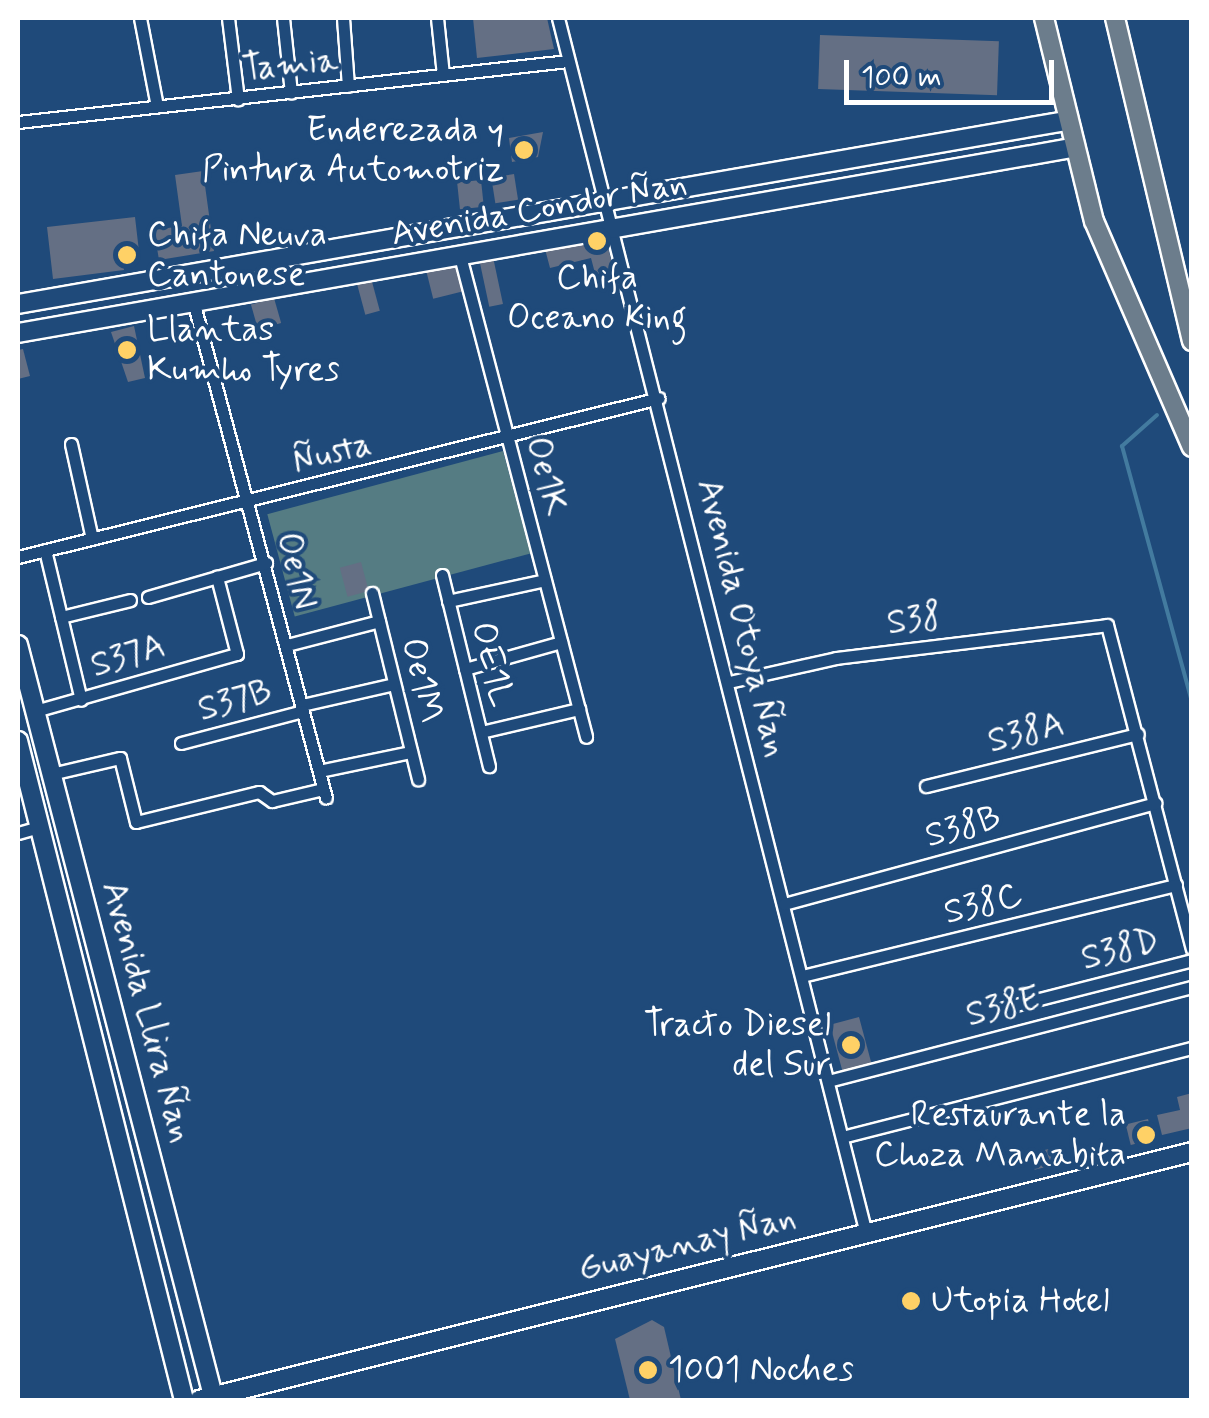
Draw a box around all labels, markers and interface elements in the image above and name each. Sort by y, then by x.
street label: Tamia [240,39,340,91]
scale bar [849,40,1059,102]
text: 100 m [861,58,942,97]
place label: Enderezada y Pintura Automotriz [210,109,504,191]
marker: Enderezada y Pintura Automotriz [513,139,535,161]
street label: Avenida Condor Ñan [387,162,691,256]
place label: Chifa Neuva Cantonese [147,214,328,296]
marker: Chifa Oceano King [586,230,608,252]
marker: Chifa Neuva Cantonese [116,244,138,266]
place label: Chifa Oceano King [504,257,690,339]
place label: Llantas Kumho Tyres [147,309,340,391]
marker: Llantas Kumho Tyres [116,339,138,361]
street label: Ñusta [288,423,376,483]
street label: Oe1K [515,432,577,520]
street label: Avenida Otoya Ñan [687,472,797,764]
street label: Oe1N [266,528,326,614]
street label: S38 [884,595,944,645]
street label: OE1L [461,617,523,711]
street label: S37A [86,625,170,687]
street label: Oe1M [391,633,453,727]
street label: S37B [193,671,277,731]
street label: S38A [983,703,1069,763]
street label: S38B [921,797,1005,857]
street label: S38C [939,874,1027,934]
street label: Avenida Llira Ñan [92,877,202,1147]
street label: S38D [1077,920,1163,980]
street label: S38E [962,978,1044,1036]
place label: Tracto Diesel del Sur [645,1004,831,1086]
marker: Tracto Diesel del Sur [840,1034,862,1056]
place label: Restaurante la Choza Manabita [876,1094,1126,1176]
marker: Restaurante la Choza Manabita [1135,1124,1157,1146]
street label: Guayanay Ñan [574,1197,800,1291]
place label: Utopia Hotel [931,1280,1110,1322]
marker: Utopia Hotel [900,1290,922,1312]
place label: 1001 Noches [668,1349,854,1391]
marker: 1001 Noches [637,1359,659,1381]

